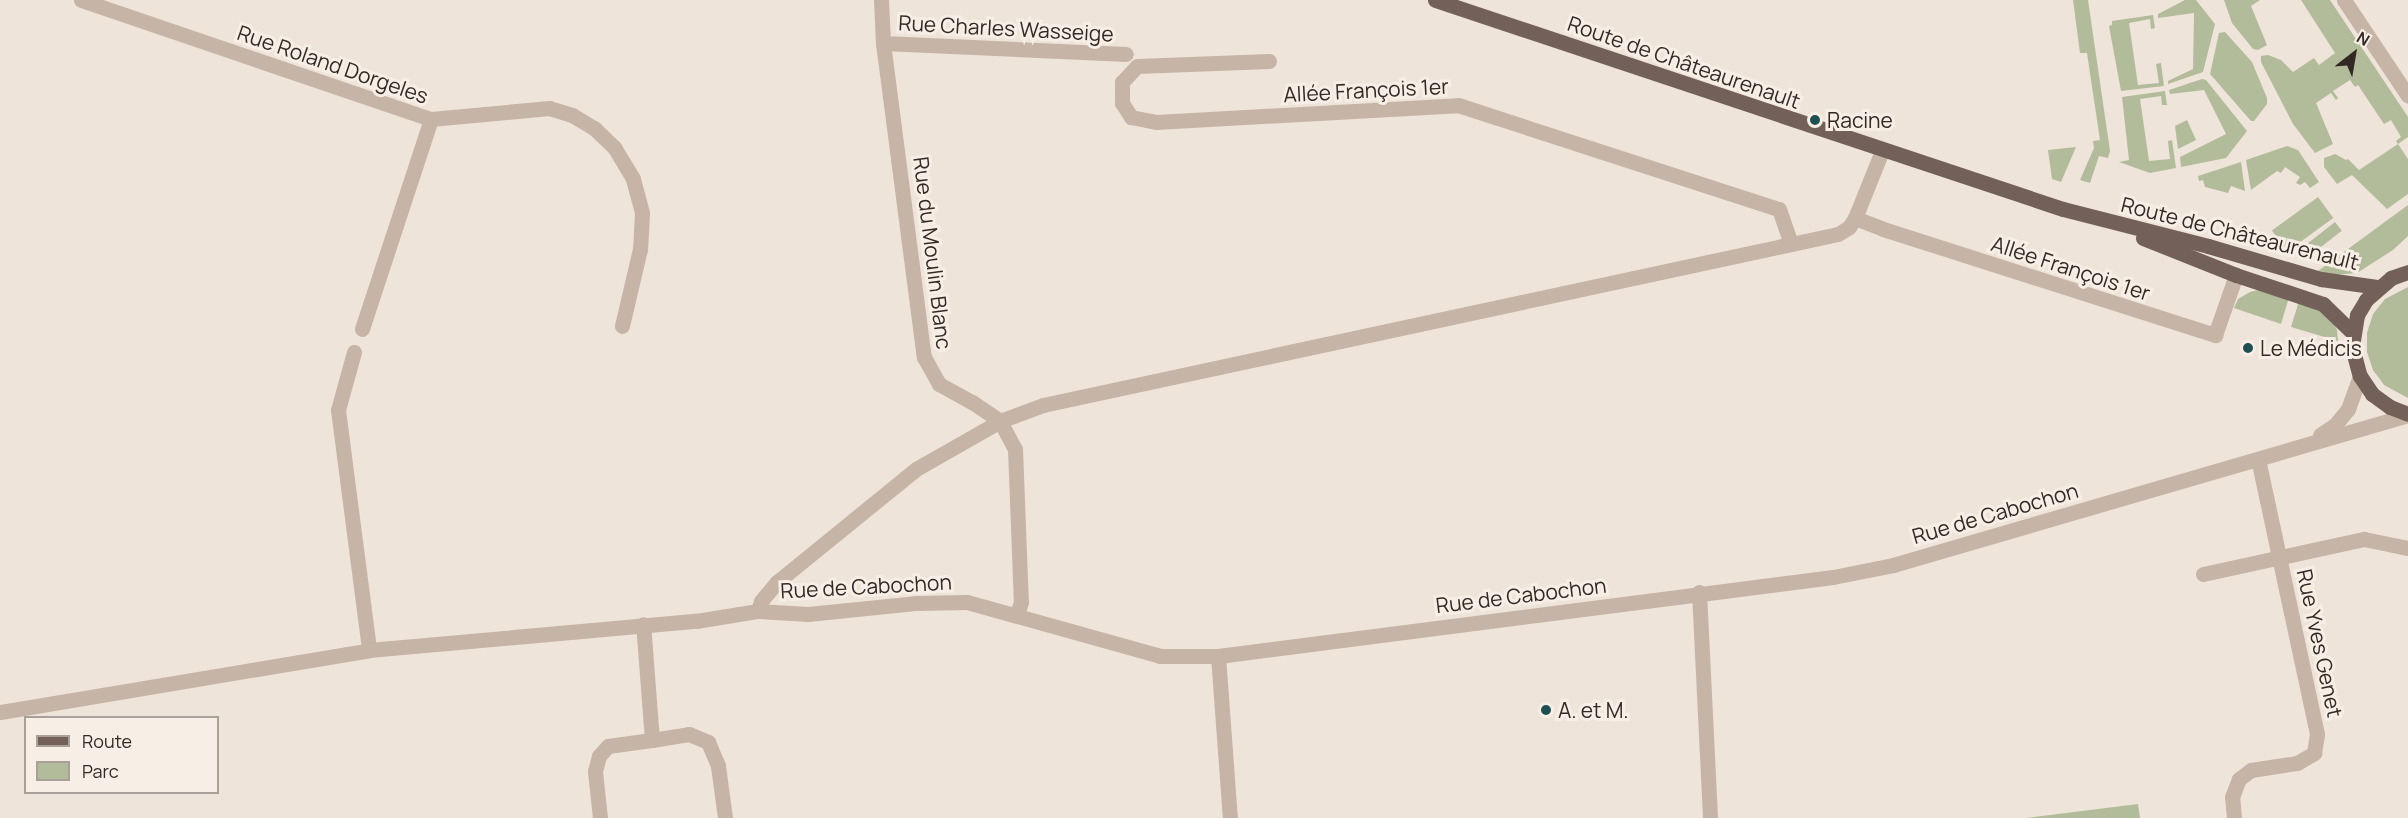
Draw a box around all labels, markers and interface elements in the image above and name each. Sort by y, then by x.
street label: Rue Charles Wasseige [898,10,1114,46]
street label: Route de Châteaurenault [1564,10,1804,114]
street label: Rue Roland Dorgeles [234,20,432,108]
north arrow [2324,24,2384,84]
text: N [2353,26,2374,51]
street label: Allée François 1er [1283,73,1449,107]
place label: Racine [1827,107,1893,133]
marker: Racine [1808,113,1822,127]
street label: Rue du Moulin Blanc [909,155,957,351]
street label: Route de Châteaurenault [2119,191,2361,275]
street label: Allée François 1er [1988,230,2154,306]
place label: Le Médicis [2260,335,2362,361]
marker: Le Médicis [2241,341,2255,355]
street label: Rue de Cabochon [1909,477,2081,549]
street label: Rue Yves Genet [2292,567,2348,719]
street label: Rue de Cabochon [780,569,952,603]
street label: Rue de Cabochon [1434,572,1608,618]
place label: A. et M. [1558,697,1629,723]
marker: A. et M. [1539,703,1553,717]
legend [24,716,219,794]
text: Route [82,729,132,753]
text: Parc [82,759,119,783]

